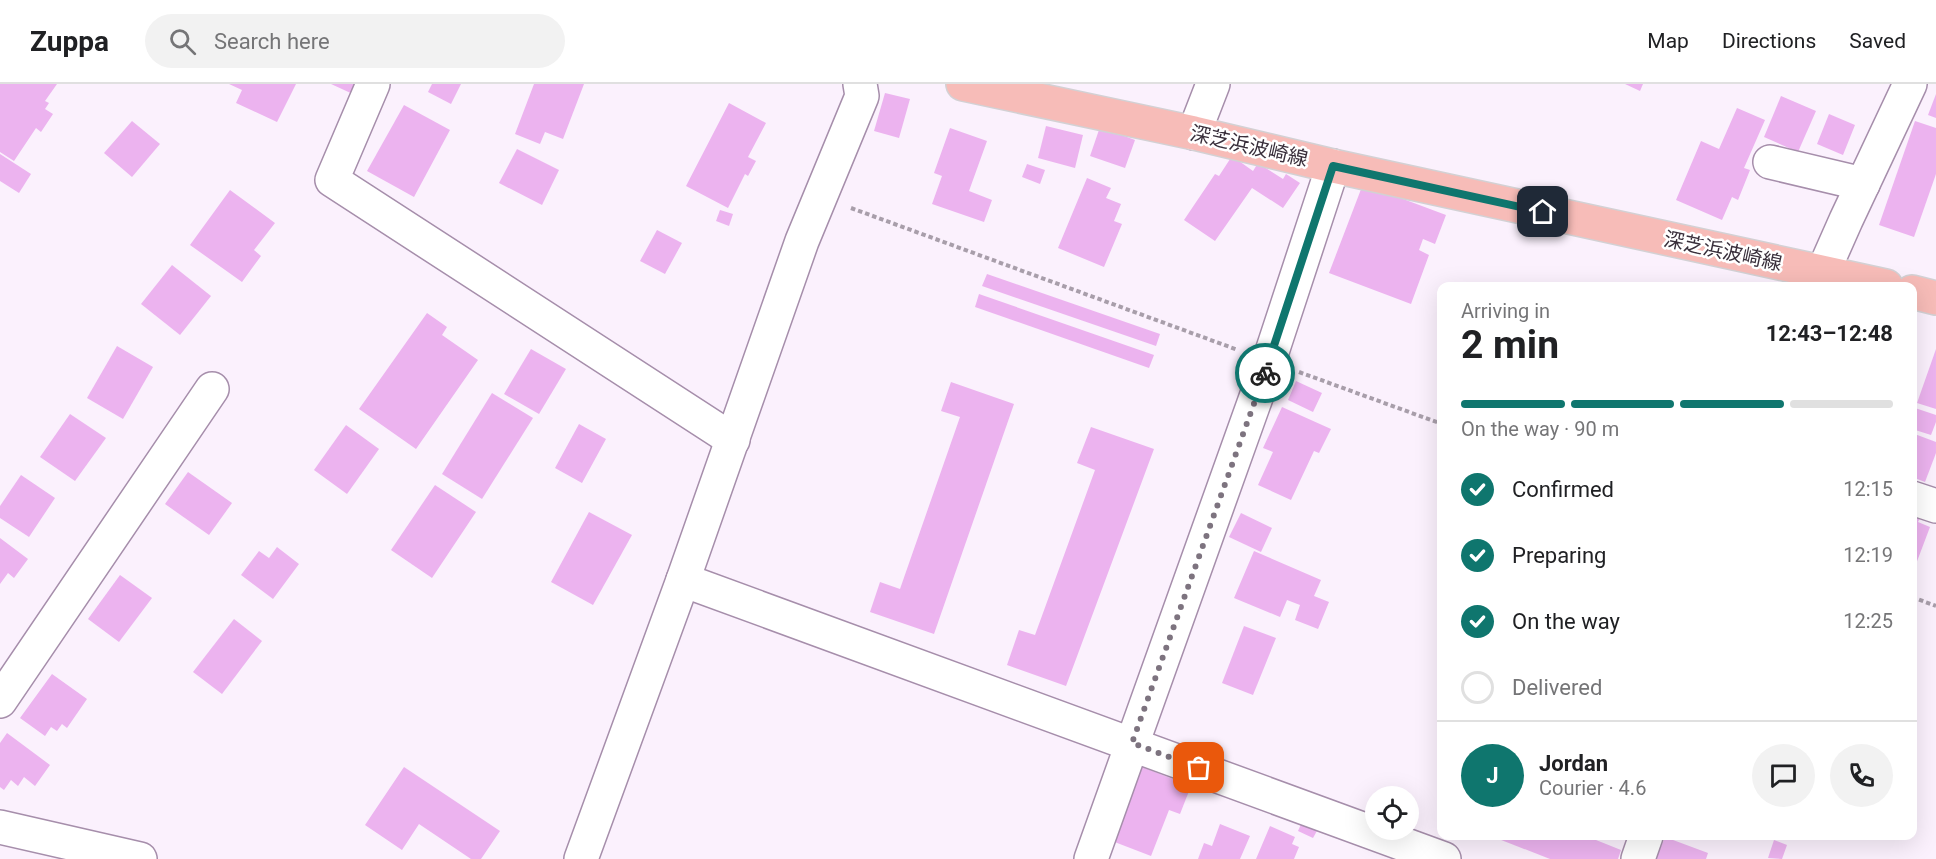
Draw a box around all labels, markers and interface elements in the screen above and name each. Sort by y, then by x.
search box [145,14,565,68]
text: Zuppa [30,25,109,58]
icon: search [166,25,199,58]
text: Search here [214,29,330,54]
text: Map [1647,29,1689,53]
text: Directions [1722,29,1816,53]
text: Saved [1849,29,1906,53]
street label: 深芝浜波崎線 [1188,121,1310,171]
pin [1517,186,1568,237]
icon: home [1526,195,1559,228]
street label: 深芝浜波崎線 [1662,227,1784,275]
text: Arriving in [1461,299,1550,323]
text: 12:43–12:48 [1766,321,1893,346]
text: 2 min [1461,322,1559,368]
courier [1235,343,1295,403]
icon: bike [1249,357,1282,390]
text: On the way · 90 m [1461,417,1619,441]
icon: check [1461,473,1494,506]
text: Confirmed [1512,477,1614,502]
text: 12:15 [1843,477,1893,501]
icon: check [1461,539,1494,572]
text: Preparing [1512,543,1606,568]
text: 12:19 [1843,543,1893,567]
icon: check [1461,605,1494,638]
text: On the way [1512,609,1620,634]
text: 12:25 [1843,609,1893,633]
text: Delivered [1512,675,1602,700]
pin [1173,742,1224,793]
button: chat [1752,744,1815,807]
button: phone [1830,744,1893,807]
icon: bag [1182,751,1215,784]
text: Jordan [1539,751,1608,776]
text: J [1486,763,1499,788]
text: Courier · 4.6 [1539,776,1646,800]
map controls [1365,786,1419,840]
button: locate [1365,786,1419,840]

